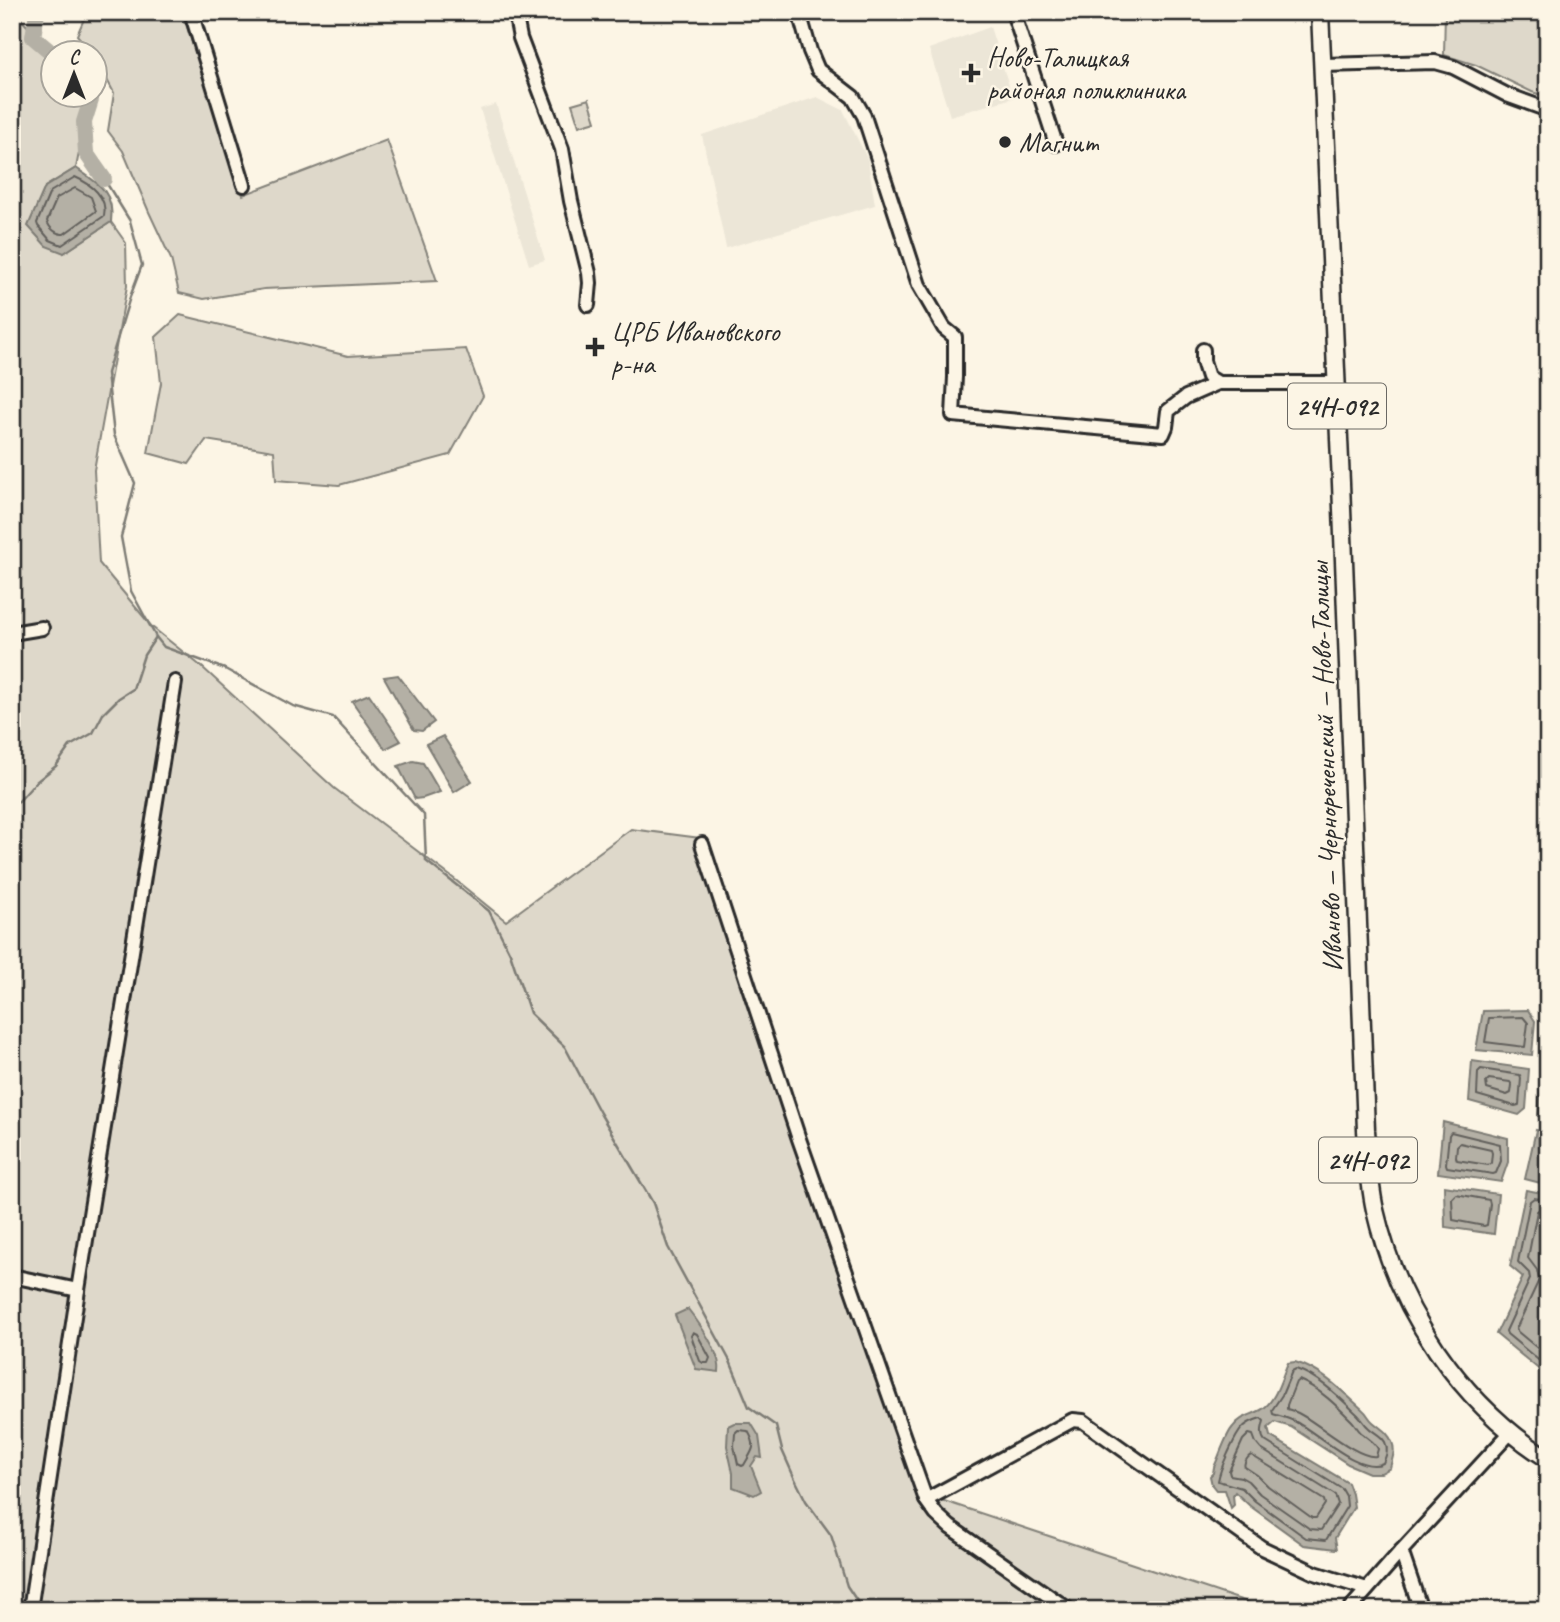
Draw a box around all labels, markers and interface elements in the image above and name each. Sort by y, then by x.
north arrow [38,38,108,108]
place label: Ново-Талицкая районая поликлиника [987,40,1187,107]
text: С [69,46,81,70]
marker: Ново-Талицкая районая поликлиника [961,63,981,83]
place label: Магнит [1019,125,1100,160]
marker: Магнит [997,134,1013,150]
place label: ЦРБ Ивановского р-на [611,314,781,381]
marker: ЦРБ Ивановского р-на [585,337,605,357]
road number: 24Н-092 [1288,384,1386,428]
street label: Иваново — Чернореченский — Ново-Талицы [1301,559,1350,973]
road number: 24Н-092 [1319,1138,1417,1182]

